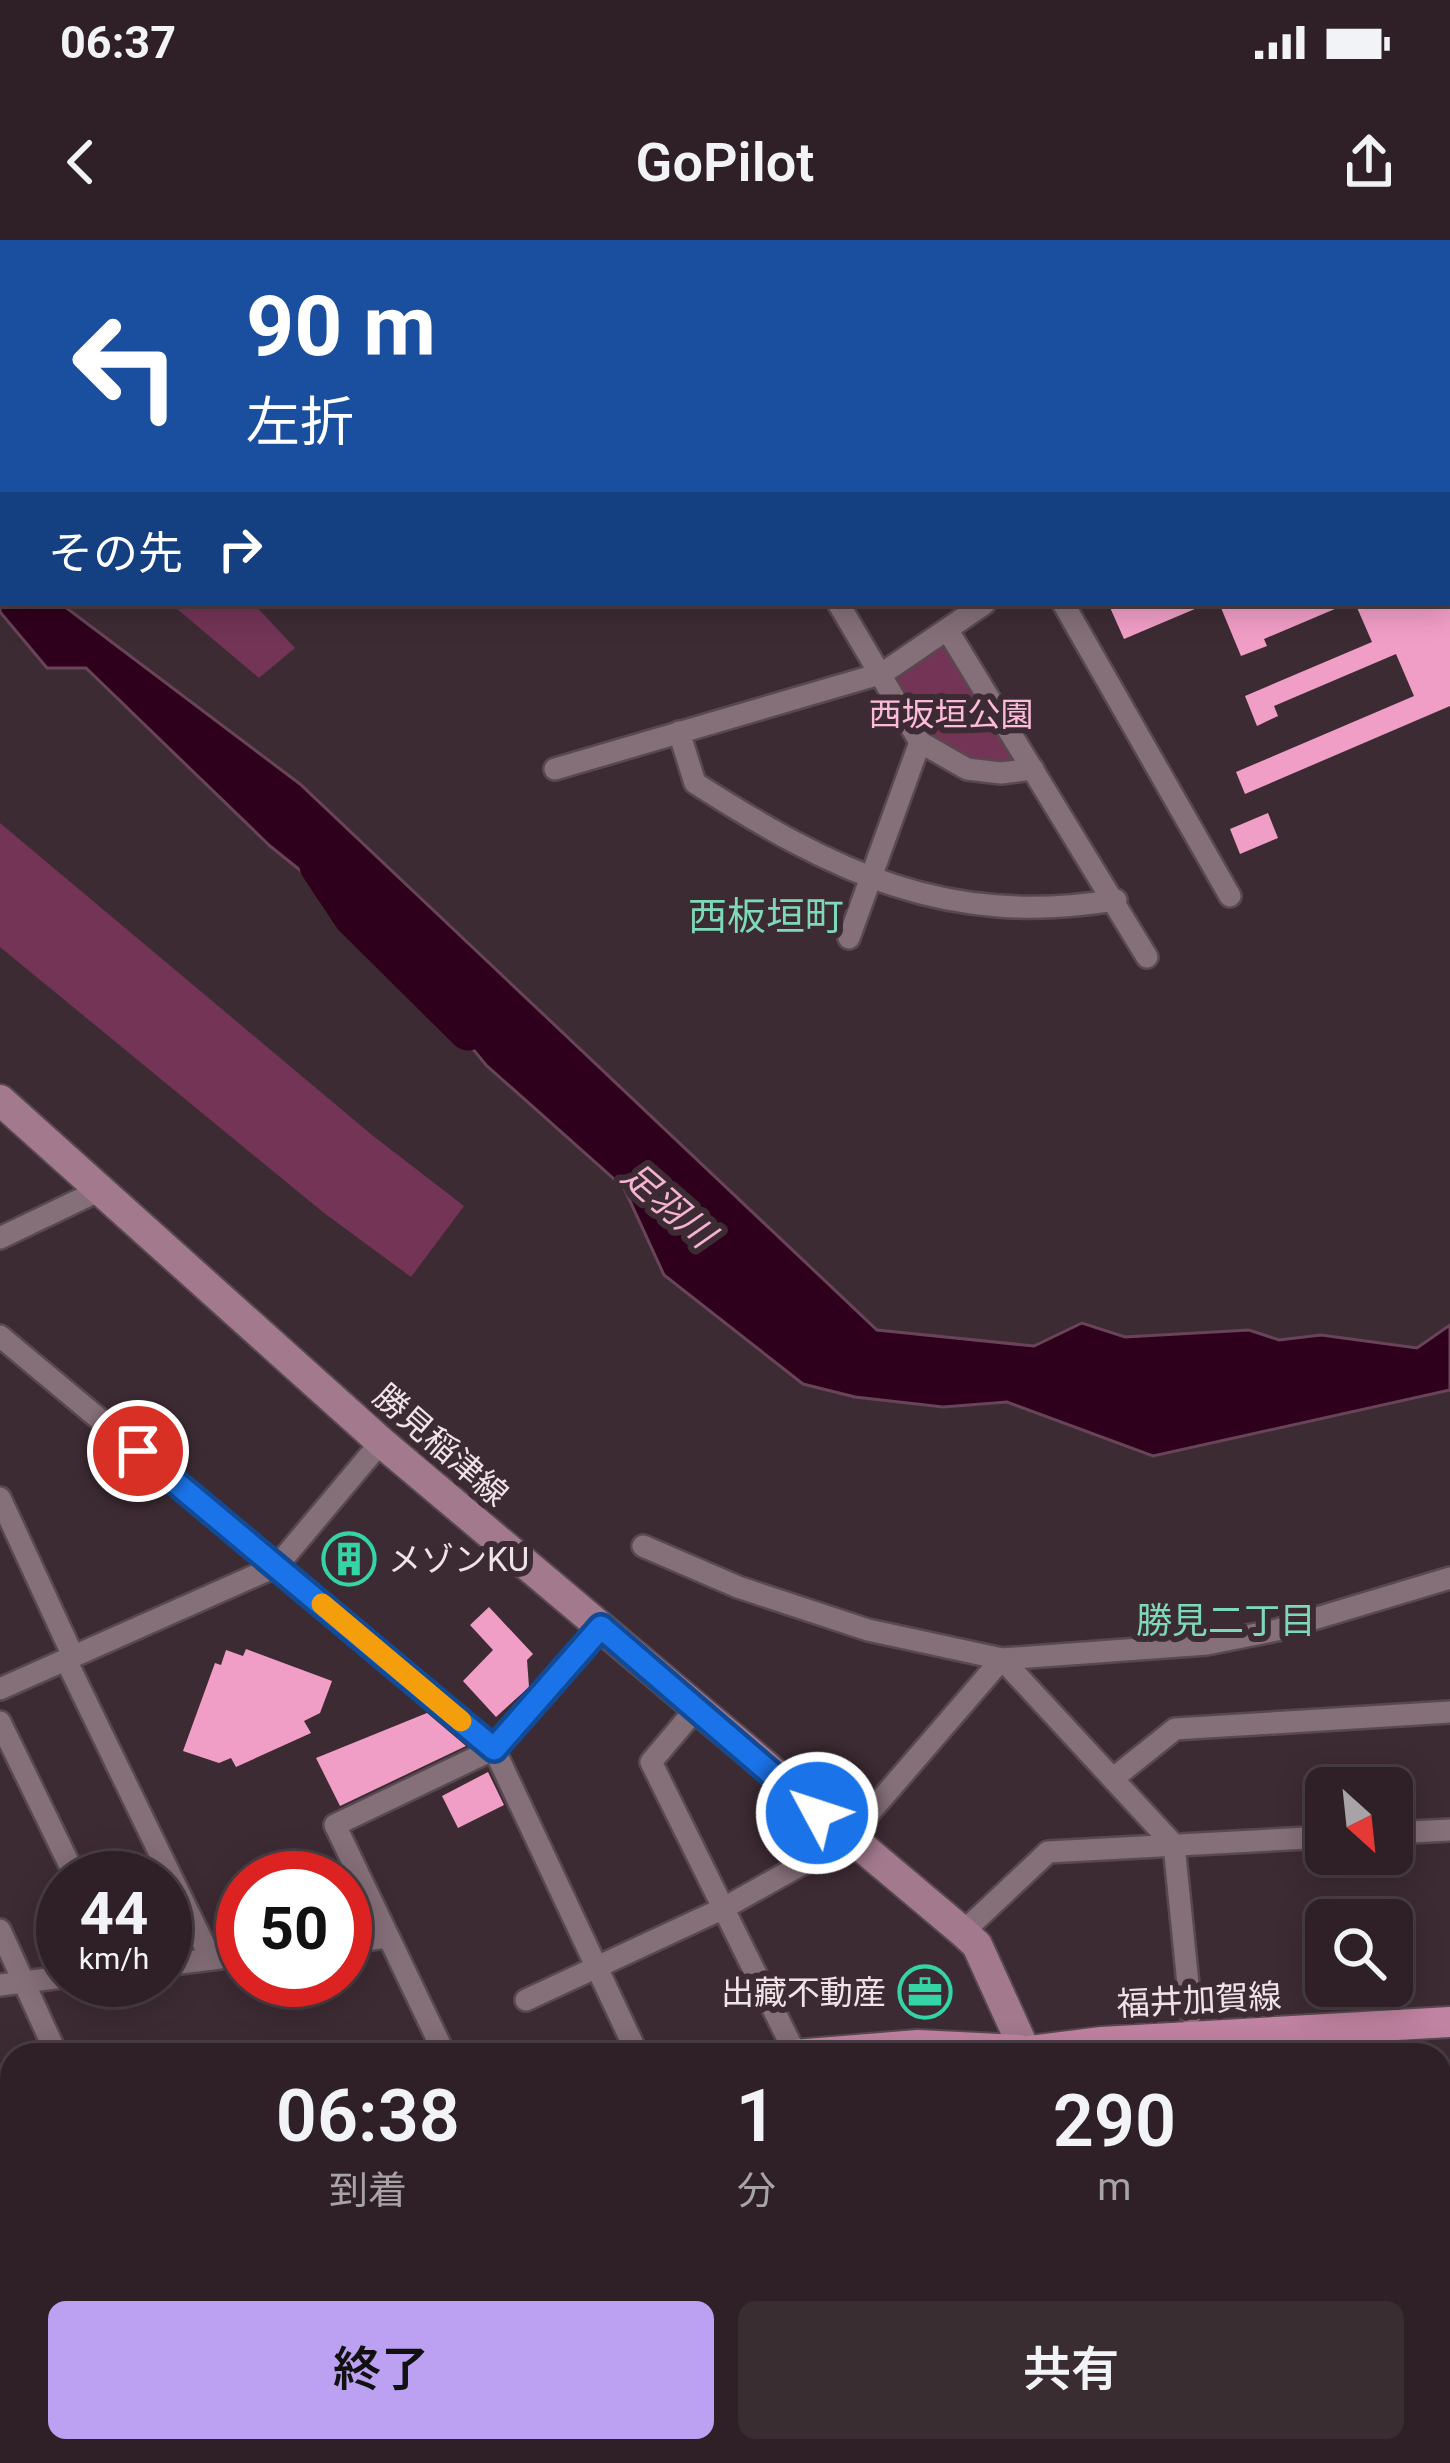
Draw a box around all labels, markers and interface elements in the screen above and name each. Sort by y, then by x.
text: 06:37 [60,16,176,69]
icon: back [48,129,114,195]
icon: share [1336,129,1402,195]
text: GoPilot [636,131,814,194]
text: 90 m [246,277,436,376]
icon: left [48,288,204,444]
text: 左折 [246,391,354,454]
icon: right [207,516,273,582]
text: その先 [48,527,183,580]
park label: 西坂垣公園 [869,695,1034,734]
district label: 西板垣町 [688,894,844,940]
water label: 足羽川 [613,1154,726,1259]
street label: 勝見稲津線 [366,1376,516,1514]
pin [87,1400,189,1502]
icon: arrive [105,1418,171,1484]
building icon: メゾンKU [321,1531,377,1587]
place label: メゾンKU [388,1540,529,1579]
district label: 勝見二丁目 [1136,1600,1316,1642]
position arrow [754,1750,880,1876]
north arrow [1305,1767,1413,1875]
map controls [1305,1767,1413,2007]
speed limit sign: 50 [216,1851,372,2007]
text: 44 [80,1878,148,1949]
button: search [1305,1899,1413,2007]
text: km/h [79,1941,149,1976]
office icon: 出藏不動産 [897,1964,953,2020]
place label: 出藏不動産 [721,1973,886,2012]
street label: 福井加賀線 [1116,1976,1282,2024]
text: 06:38 [276,2074,460,2159]
text: 1 [736,2074,777,2159]
text: 290 [1053,2079,1176,2164]
text: m [1097,2164,1132,2210]
text: 到着 [329,2168,407,2214]
text: 分 [737,2168,776,2214]
button: 終了 [48,2301,714,2439]
button: 共有 [738,2301,1404,2439]

